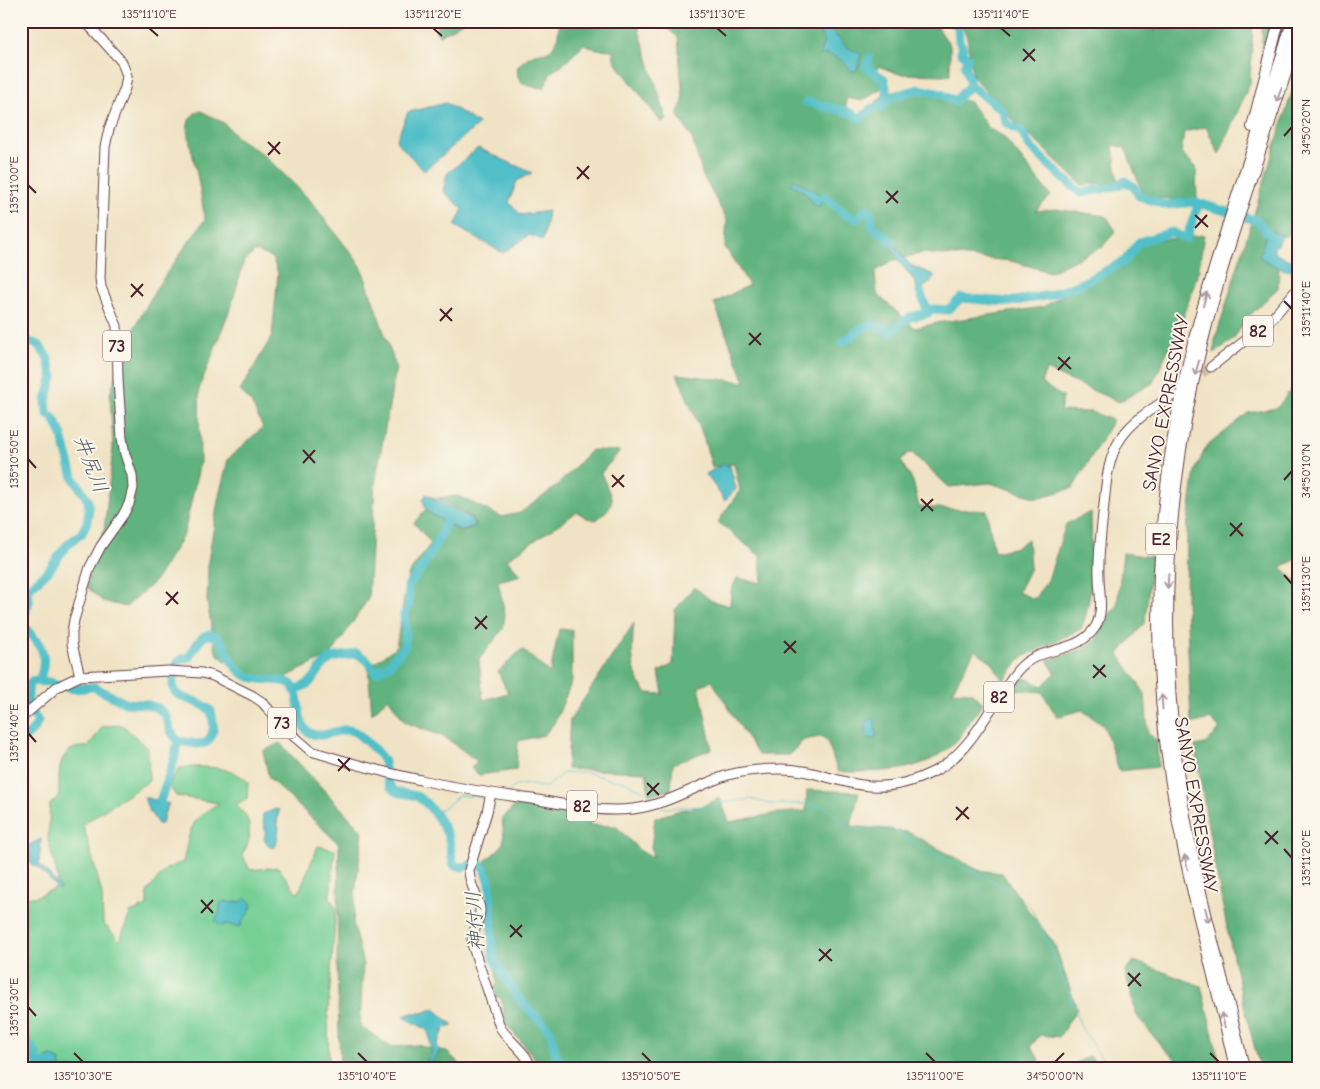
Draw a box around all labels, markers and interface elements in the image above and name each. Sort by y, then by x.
text: 135°11'10"E [122,7,176,21]
text: 135°11'20"E [405,7,461,21]
text: 135°11'30"E [689,7,745,21]
text: 135°11'40"E [973,7,1029,21]
one-way arrow [1274,87,1283,103]
text: 34°50'20"N [1299,99,1313,155]
text: 135°11'00"E [7,156,21,214]
text: 135°11'40"E [1299,281,1313,337]
one-way arrow [1201,291,1210,307]
street label: SANYO EXPRESSWAY [1138,313,1194,493]
road number: 82 [1243,316,1273,346]
road number: 73 [103,331,131,362]
one-way arrow [1191,360,1201,376]
text: 135°10'50"E [7,429,21,489]
water label: 井尻川 [70,432,112,496]
text: 34°50'10"N [1299,444,1313,498]
road number: E2 [1146,524,1176,554]
text: 135°11'30"E [1299,556,1313,612]
one-way arrow [1164,573,1173,589]
road number: 82 [984,682,1014,712]
one-way arrow [1157,694,1166,710]
text: 135°10'40"E [7,704,21,762]
road number: 73 [268,708,296,738]
street label: SANYO EXPRESSWAY [1170,715,1222,896]
road number: 82 [567,790,597,821]
text: 135°11'20"E [1299,830,1313,886]
one-way arrow [1180,855,1190,871]
water label: 神付川 [461,890,489,952]
one-way arrow [1203,906,1212,922]
text: 135°10'30"E [7,978,21,1036]
one-way arrow [1218,1013,1227,1029]
text: 135°10'30"E [54,1069,112,1083]
text: 135°10'40"E [338,1069,396,1083]
text: 135°10'50"E [621,1069,681,1083]
text: 135°11'00"E [906,1069,964,1083]
text: 34°50'00"N [1027,1069,1083,1083]
text: 135°11'10"E [1192,1069,1246,1083]

